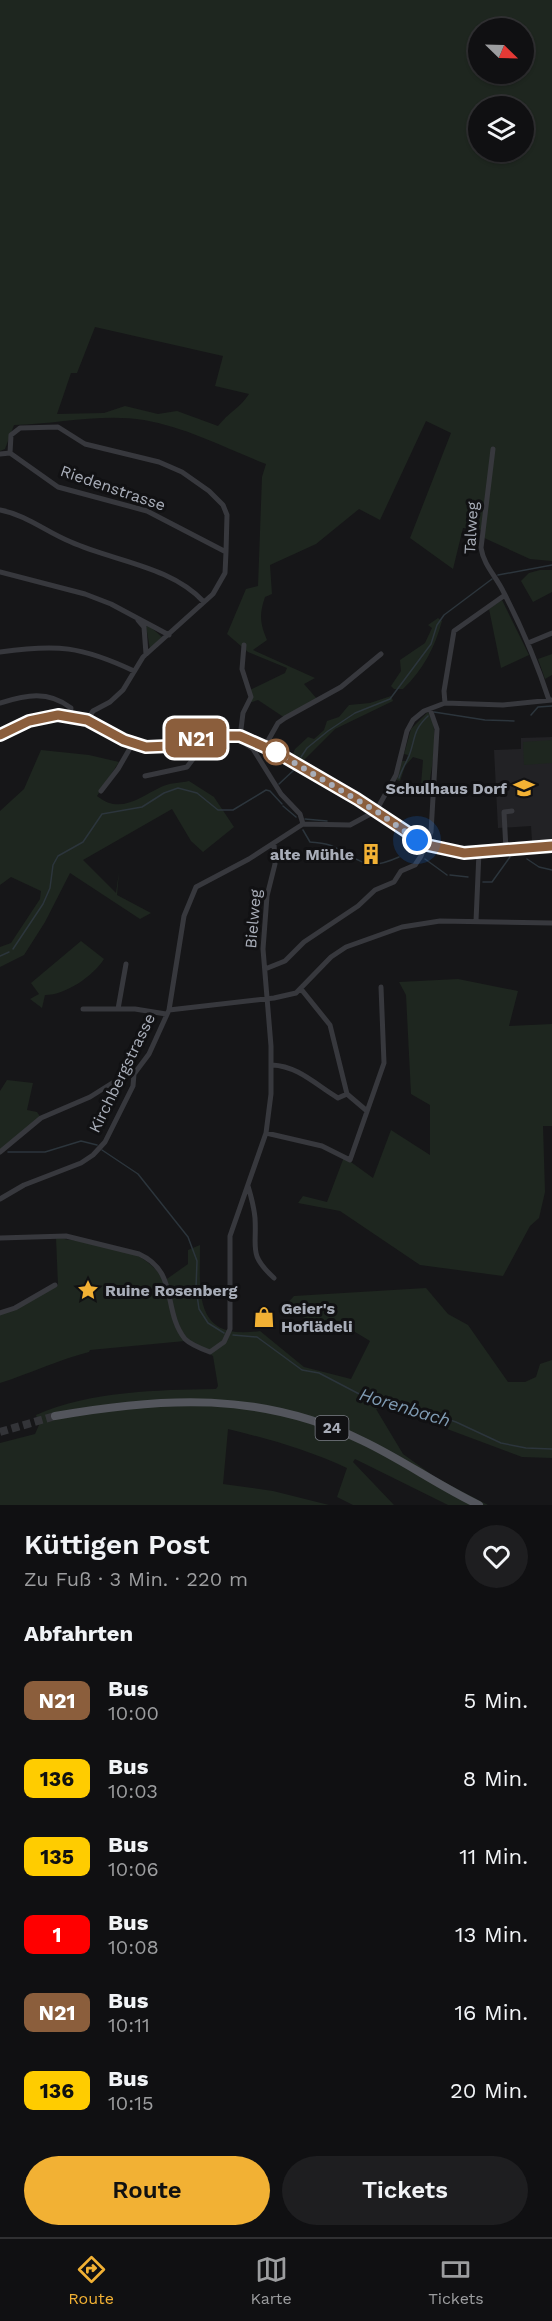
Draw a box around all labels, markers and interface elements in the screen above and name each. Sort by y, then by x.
north arrow [468,18,534,84]
map controls [468,18,534,162]
button: layers [468,96,534,162]
street label: Riedenstrasse [58,461,168,515]
street label: Talweg [460,501,482,555]
line badge: N21 [162,718,230,758]
text: N21 [177,726,215,751]
unlabelled marker [263,739,289,765]
school or university icon: Schulhaus Dorf [512,776,536,800]
place label: Schulhaus Dorf [386,779,507,798]
your location [402,825,432,855]
building icon: alte Mühle [359,842,383,866]
place label: alte Mühle [270,845,354,864]
street label: Bielweg [241,888,265,949]
street label: Kirchbergstrasse [85,1010,159,1136]
place icon: Ruine Rosenberg [76,1278,100,1302]
place label: Ruine Rosenberg [105,1281,237,1300]
place label: Geier's Hoflädeli [281,1299,353,1336]
shop icon: Geier's Hoflädeli [252,1305,276,1329]
water label: Horenbach [357,1383,453,1431]
road number: 24 [316,1416,348,1440]
button: heart [465,1525,528,1588]
text: Küttigen Post [24,1528,209,1561]
text: Zu Fuß · 3 Min. · 220 m [24,1567,248,1591]
text: Abfahrten [24,1621,133,1646]
text: Bus [108,1676,148,1701]
text: N21 [38,1688,76,1713]
text: 5 Min. [464,1688,528,1713]
text: 10:00 [108,1701,159,1725]
text: Bus [108,1754,148,1779]
text: 136 [40,1766,74,1791]
text: 8 Min. [463,1766,528,1791]
text: 10:03 [108,1779,158,1803]
text: Bus [108,1832,148,1857]
text: 135 [40,1844,74,1869]
text: 11 Min. [459,1844,528,1869]
text: 10:06 [108,1857,159,1881]
text: Bus [108,1910,148,1935]
text: 1 [52,1922,62,1947]
text: 13 Min. [455,1922,528,1947]
text: 10:08 [108,1935,159,1959]
text: Bus [108,1988,148,2013]
text: N21 [38,2000,76,2025]
text: 16 Min. [454,2000,528,2025]
text: 10:11 [108,2013,150,2037]
text: Bus [108,2066,148,2091]
text: 136 [40,2078,74,2103]
text: 20 Min. [450,2078,528,2103]
text: 10:15 [108,2091,154,2115]
button: Route [24,2156,270,2225]
button: Tickets [282,2156,528,2225]
tab: Route [68,2253,114,2308]
tab: Karte [250,2253,292,2308]
tab: Tickets [428,2253,484,2308]

